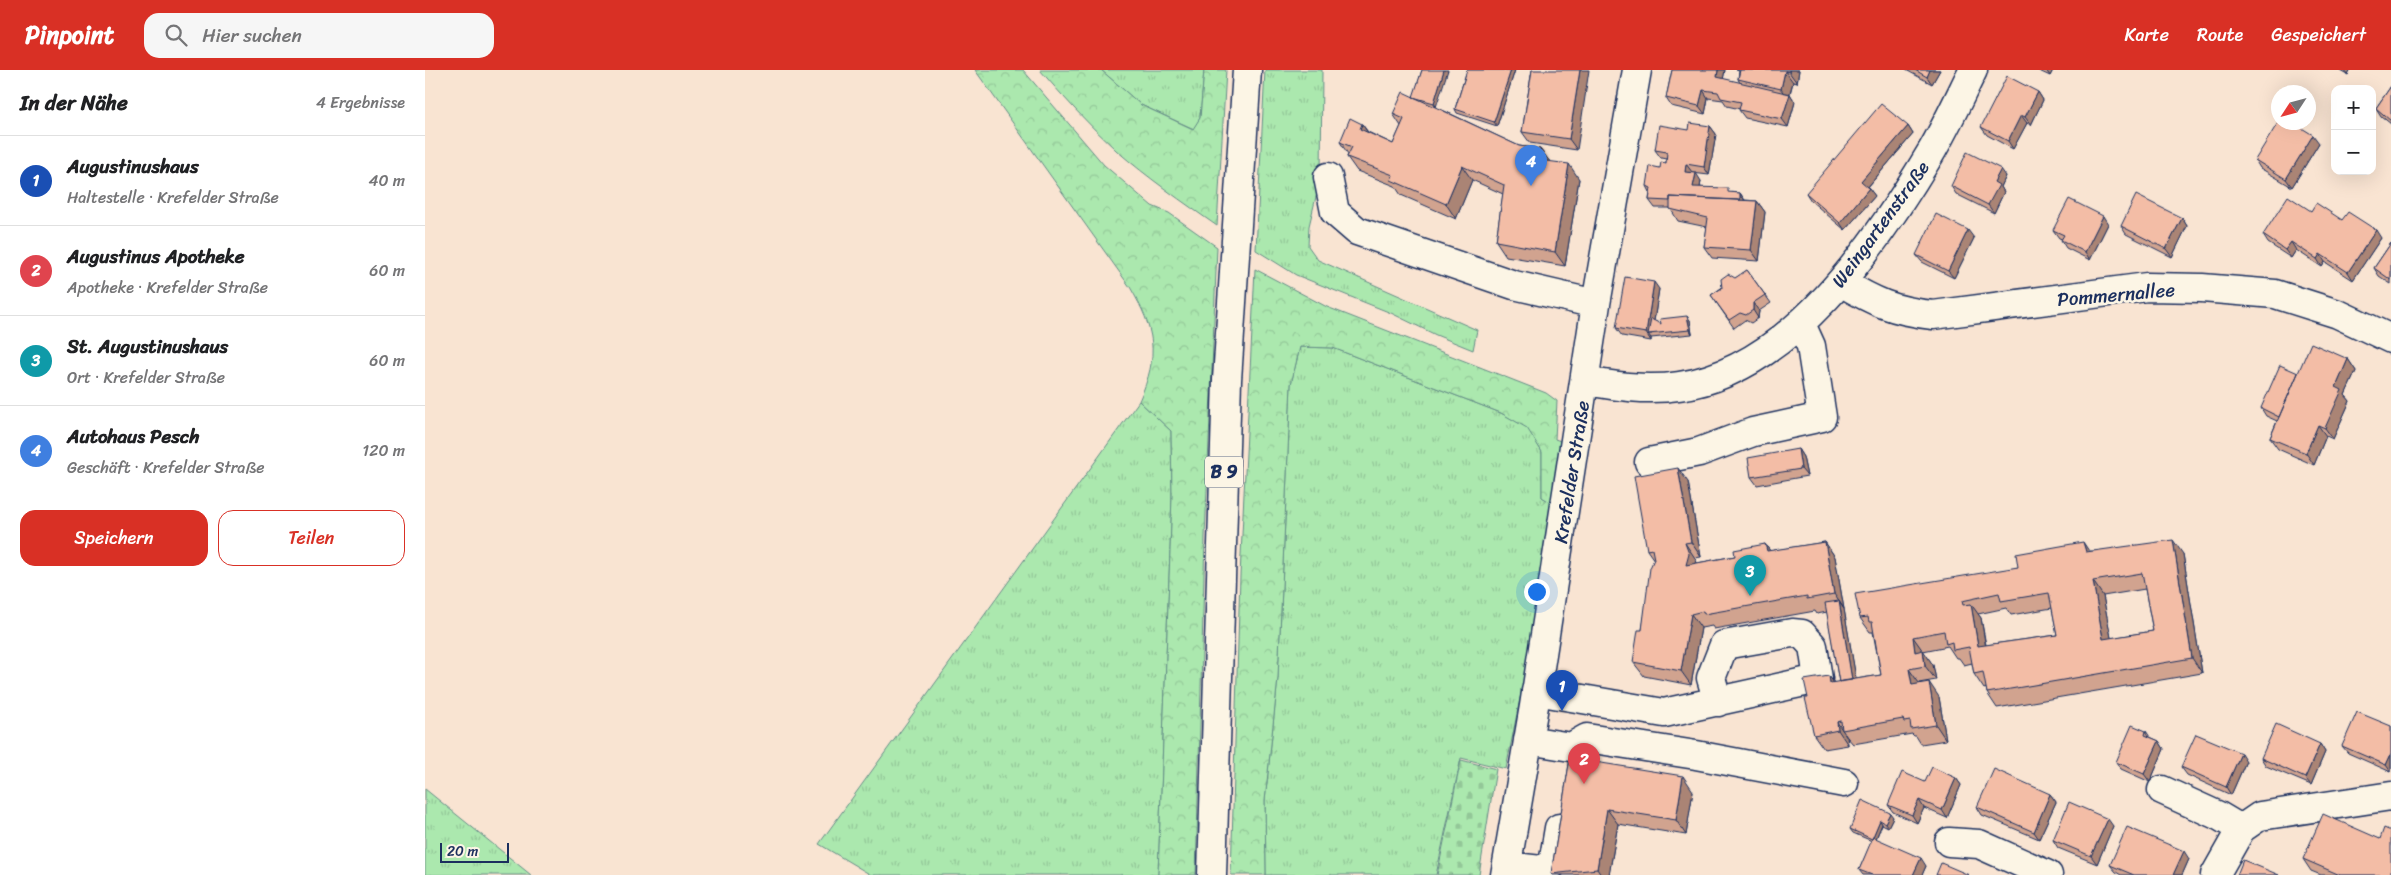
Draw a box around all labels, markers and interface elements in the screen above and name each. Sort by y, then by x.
search box [144,13,494,58]
text: Pinpoint [25,14,114,56]
text: Hier suchen [202,19,302,52]
text: Karte [2124,19,2169,51]
text: Route [2197,19,2243,51]
text: Gespeichert [2271,19,2366,51]
icon: search [162,21,190,49]
text: In der Nähe [20,84,128,122]
north arrow [2271,85,2316,130]
map controls [2331,85,2376,175]
button: + [2331,85,2376,130]
text: 4 Ergebnisse [316,88,405,117]
button: − [2331,130,2376,175]
pin: 4 [1515,145,1547,186]
text: Augustinushaus [67,150,199,183]
street label: Weingartenstraße [1823,154,1938,295]
text: 1 [33,166,39,195]
text: 40 m [368,166,405,195]
text: Haltestelle · Krefelder Straße [67,183,279,212]
text: Augustinus Apotheke [67,240,245,273]
text: 2 [31,256,41,285]
text: 60 m [369,256,405,285]
text: Apotheke · Krefelder Straße [67,273,268,302]
street label: Pommernallee [2056,273,2177,316]
text: St. Augustinushaus [67,330,228,363]
text: 3 [32,346,40,375]
text: 60 m [369,346,405,375]
text: Ort · Krefelder Straße [67,363,225,392]
street label: Krefelder Straße [1544,398,1599,546]
text: Autohaus Pesch [67,420,200,453]
text: 4 [31,436,41,465]
text: 120 m [362,436,405,465]
text: Geschäft · Krefelder Straße [67,453,265,482]
road number: B 9 [1205,457,1243,488]
button: Speichern [20,510,208,566]
button: Teilen [218,510,405,566]
pin: 3 [1734,555,1766,596]
your location [1524,579,1550,605]
pin: 1 [1546,670,1578,711]
pin: 2 [1568,743,1600,784]
text: 20 m [447,839,478,864]
scale bar [440,840,509,863]

